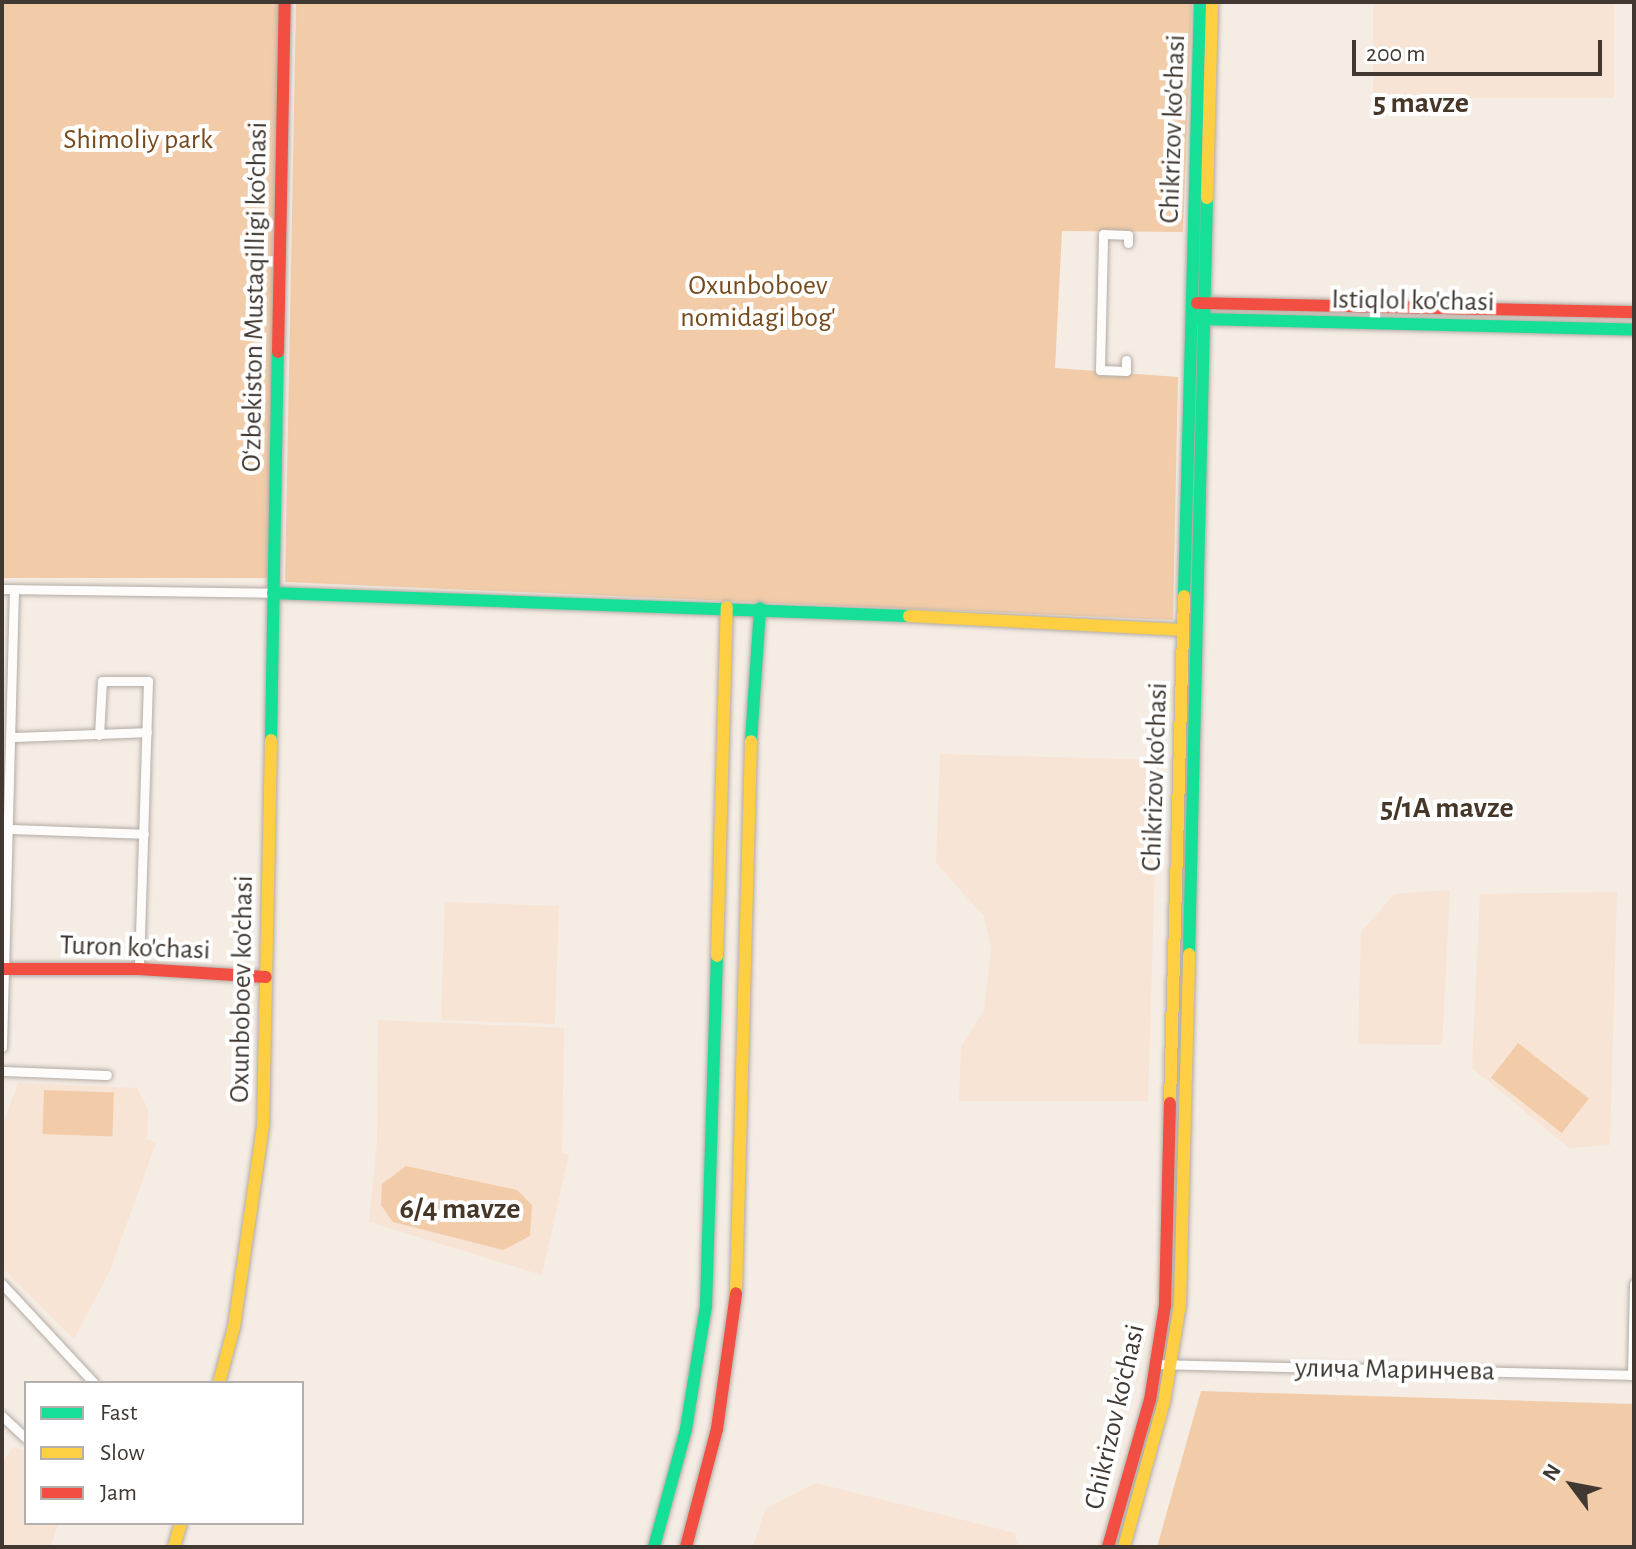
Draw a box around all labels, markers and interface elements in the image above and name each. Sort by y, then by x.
scale bar [1356,24,1606,74]
street label: Chikrizov ko'chasi [1153,34,1193,224]
text: 200 m [1366,42,1425,66]
district label: 5 mavze [1373,85,1469,121]
street label: O‘zbekiston Mustaqilligi ko‘chasi [235,122,275,472]
park label: Shimoliy park [63,123,213,157]
park label: Oxunboboev nomidagi bog' [680,269,836,335]
street label: Istiqlol ko'chasi [1331,283,1495,319]
street label: Chikrizov ko'chasi [1135,682,1175,872]
district label: 5/1A mavze [1380,790,1514,826]
street label: Oxunboboev ko'chasi [223,875,261,1103]
street label: Turon ko'chasi [59,929,211,967]
district label: 6/4 mavze [399,1191,521,1227]
street label: Chikrizov ko'chasi [1077,1321,1153,1513]
street label: улича Маринчева [1295,1351,1495,1389]
legend [24,1381,304,1525]
text: Fast [100,1401,137,1425]
text: Slow [100,1441,145,1465]
north arrow [1532,1445,1612,1525]
text: N [1538,1460,1565,1485]
text: Jam [100,1481,137,1505]

